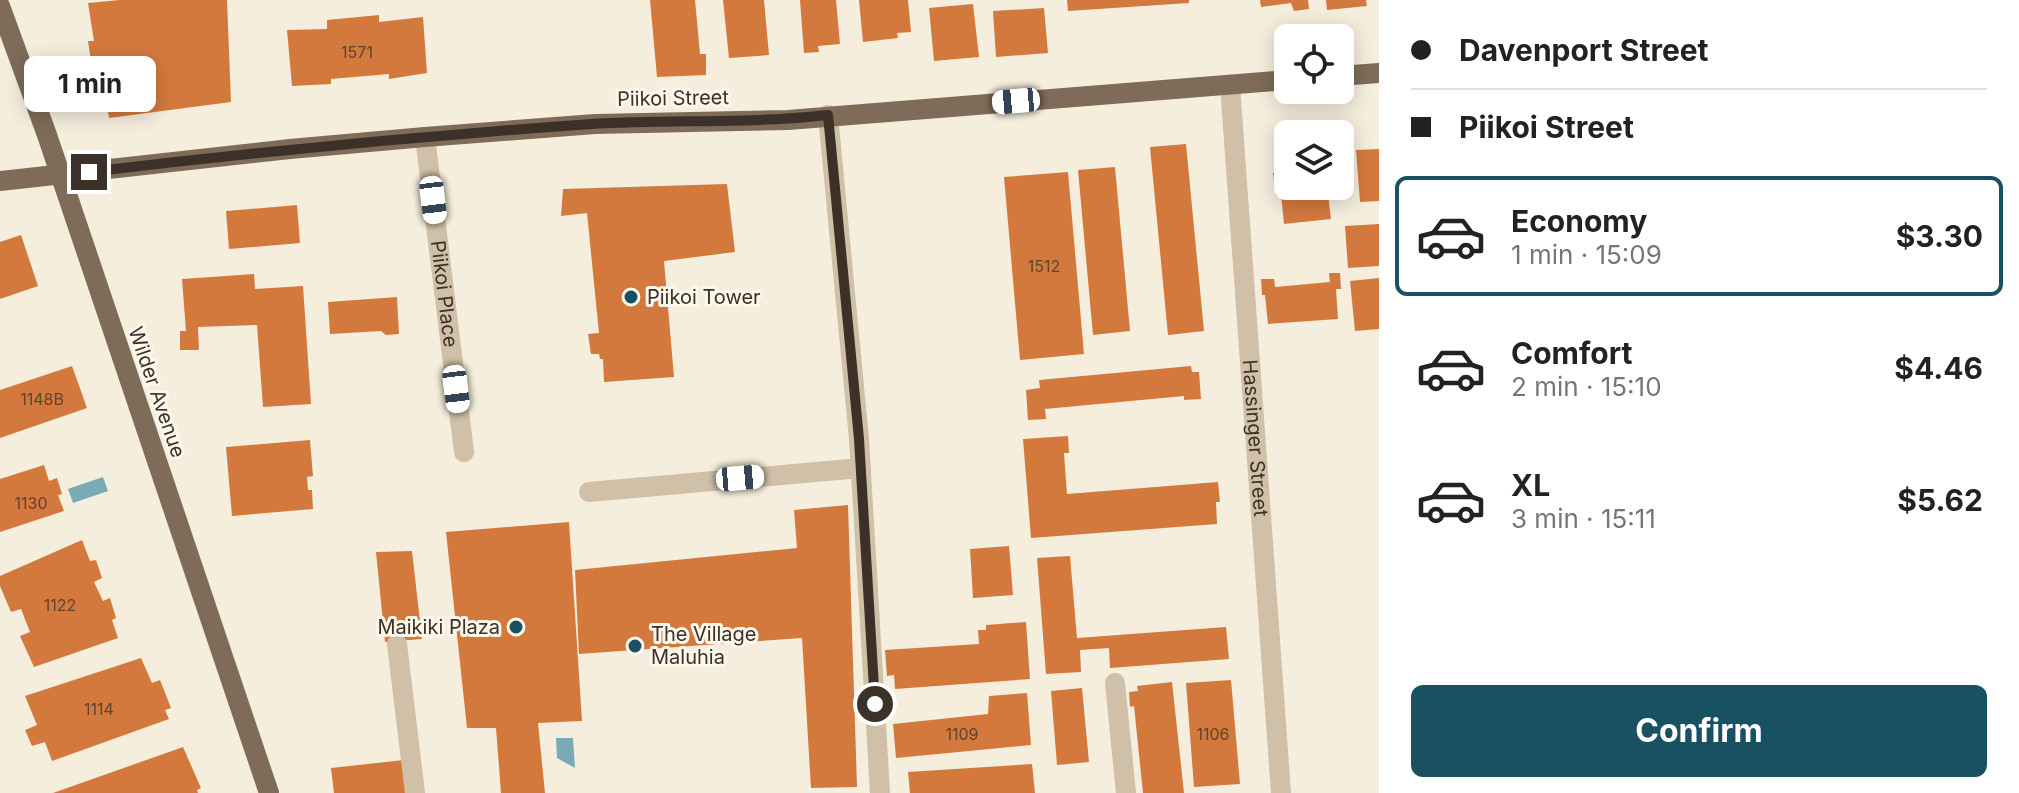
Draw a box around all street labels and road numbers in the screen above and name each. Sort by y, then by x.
street label: Piikoi Street [617,85,730,111]
street label: Piikoi Place [426,239,463,349]
street label: Wilder Avenue [123,323,191,461]
street label: Hassinger Street [1238,359,1273,518]

